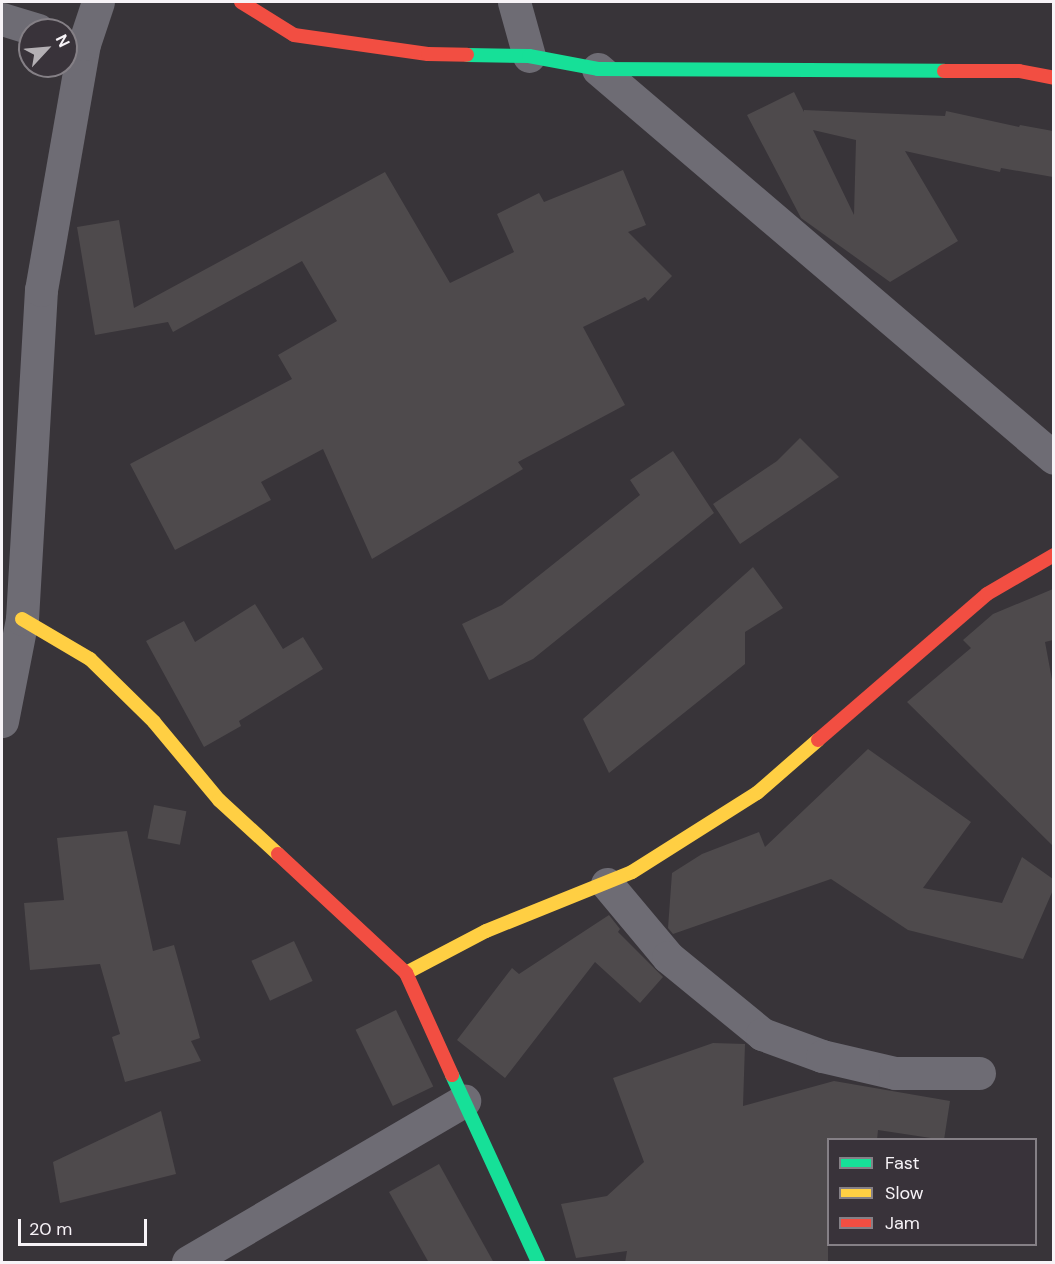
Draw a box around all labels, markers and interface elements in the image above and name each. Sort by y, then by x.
north arrow [18,18,78,78]
text: N [51,31,75,51]
legend [827,1138,1037,1246]
text: Fast [885,1151,920,1175]
text: Slow [885,1181,924,1205]
scale bar [21,1207,150,1245]
text: Jam [885,1211,920,1235]
text: 20 m [29,1217,72,1241]

